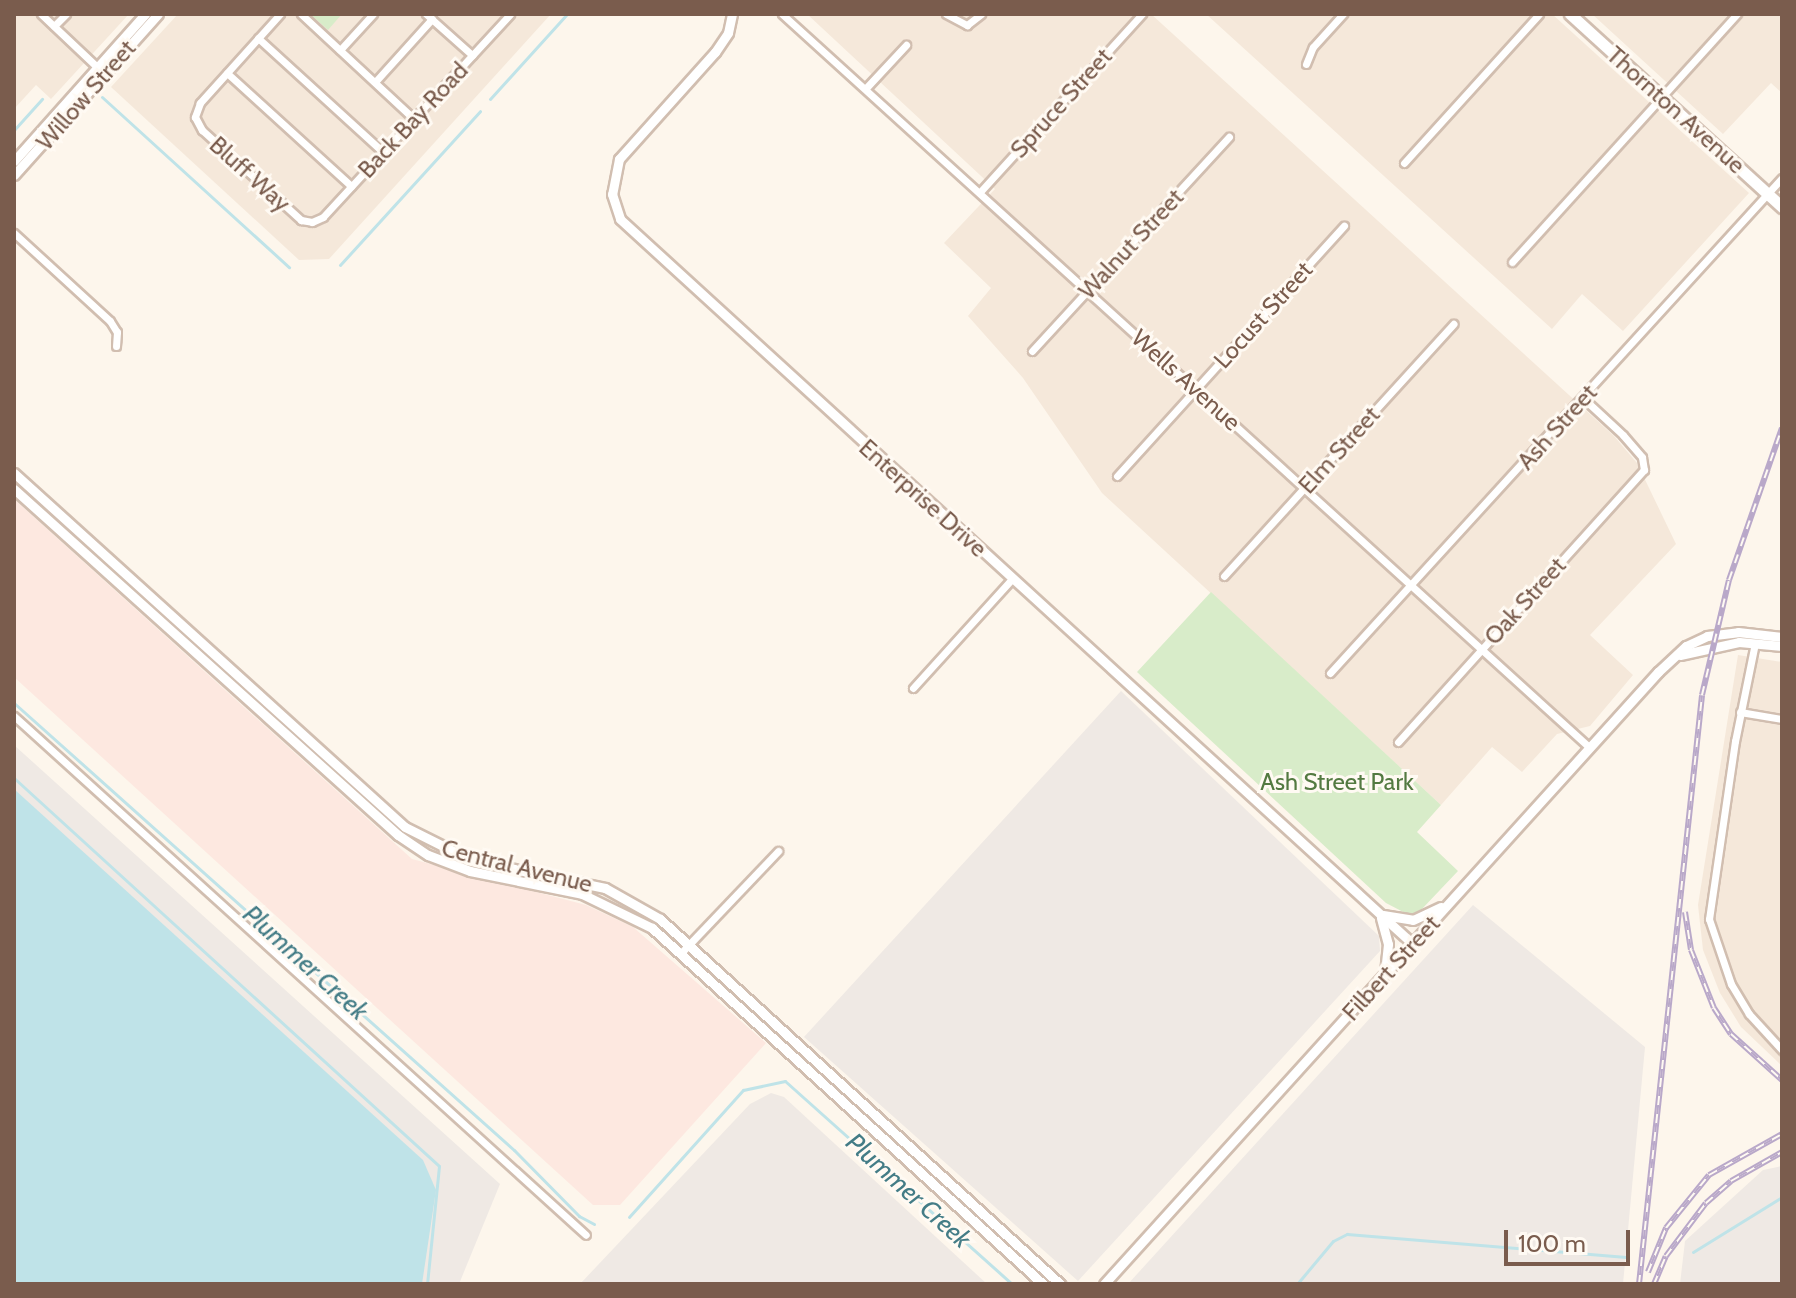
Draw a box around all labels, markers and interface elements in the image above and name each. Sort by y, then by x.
street label: Willow Street [30,34,142,156]
street label: Thornton Avenue [1601,40,1751,180]
street label: Spruce Street [1004,42,1118,164]
street label: Back Bay Road [352,56,474,184]
street label: Bluff Way [204,130,296,218]
street label: Walnut Street [1073,183,1189,305]
street label: Locust Street [1208,256,1318,374]
street label: Wells Avenue [1126,324,1246,436]
street label: Ash Street [1511,378,1603,476]
street label: Elm Street [1292,401,1386,499]
street label: Enterprise Drive [853,433,993,563]
street label: Oak Street [1478,551,1572,651]
park label: Ash Street Park [1260,768,1414,796]
street label: Central Avenue [439,833,595,899]
water label: Plummer Creek [236,899,374,1027]
street label: Filbert Street [1336,910,1446,1026]
water label: Plummer Creek [839,1127,977,1255]
scale bar [1508,1214,1634,1264]
text: 100 m [1518,1229,1586,1258]

